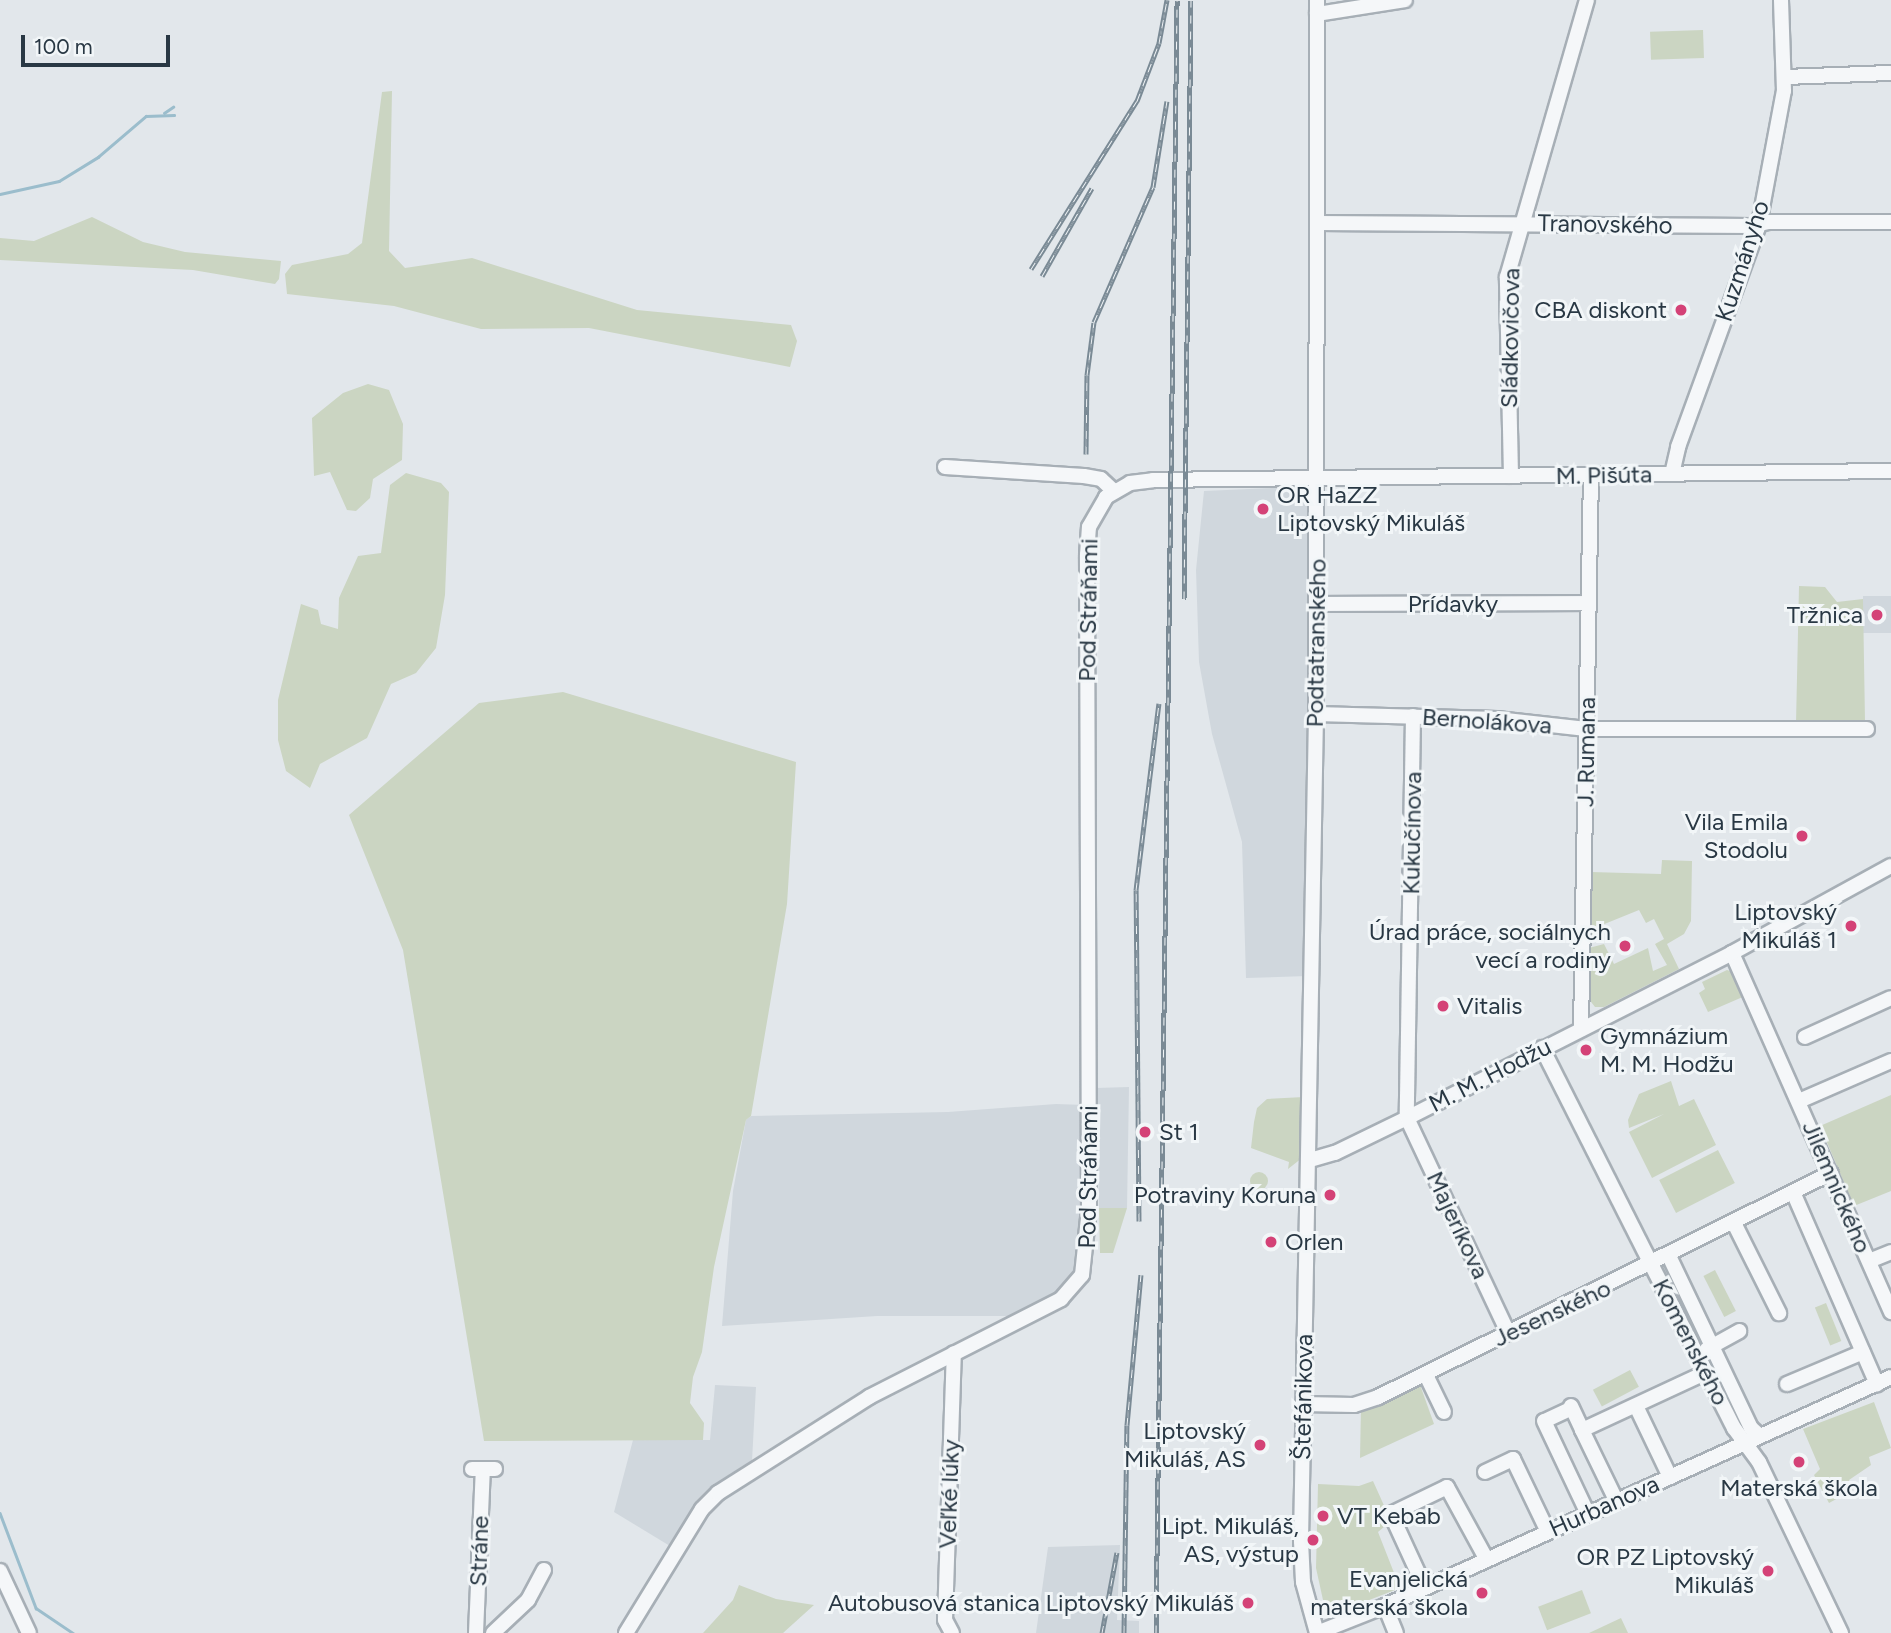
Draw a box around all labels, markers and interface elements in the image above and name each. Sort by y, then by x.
scale bar [24,21,173,65]
text: 100 m [34,34,93,59]
street label: Kuzmányho [1709,197,1775,325]
street label: Tranovského [1537,208,1673,240]
street label: Sládkovičova [1494,268,1526,408]
place label: CBA diskont [1534,296,1667,324]
marker: CBA diskont [1673,302,1689,318]
street label: M. Pišúta [1555,460,1653,490]
place label: OR HaZZ Liptovský Mikuláš [1277,481,1465,537]
marker: OR HaZZ Liptovský Mikuláš [1255,501,1271,517]
street label: Pod Stráňami [1072,538,1104,682]
street label: Podtatranského [1300,558,1332,728]
street label: Prídavky [1408,590,1498,618]
place label: Tržnica [1787,601,1863,629]
marker: Tržnica [1869,607,1885,623]
street label: J. Rumana [1571,697,1601,807]
street label: Bernolákova [1421,702,1553,740]
street label: Kukučínova [1397,771,1427,895]
place label: Vila Emila Stodolu [1685,808,1788,864]
marker: Vila Emila Stodolu [1794,828,1810,844]
place label: Liptovský Mikuláš 1 [1734,898,1837,954]
place label: Úrad práce, sociálnych vecí a rodiny [1369,918,1611,974]
marker: Liptovský Mikuláš 1 [1843,918,1859,934]
marker: Úrad práce, sociálnych vecí a rodiny [1617,938,1633,954]
place label: Vitalis [1457,992,1522,1020]
marker: Vitalis [1435,998,1451,1014]
place label: Gymnázium M. M. Hodžu [1600,1022,1734,1078]
street label: M. M. Hodžu [1424,1032,1556,1118]
marker: Gymnázium M. M. Hodžu [1578,1042,1594,1058]
street label: Pod Stráňami [1072,1105,1104,1249]
street label: Jilemnického [1796,1117,1878,1257]
place label: St 1 [1159,1118,1199,1146]
marker: St 1 [1137,1124,1153,1140]
street label: Majeríkova [1421,1167,1495,1283]
place label: Potraviny Koruna [1134,1181,1316,1209]
marker: Potraviny Koruna [1322,1187,1338,1203]
place label: Orlen [1285,1228,1344,1256]
marker: Orlen [1263,1234,1279,1250]
street label: Jesenského [1489,1273,1615,1353]
street label: Komenského [1647,1274,1735,1410]
street label: Štefánikova [1288,1334,1318,1460]
place label: Liptovský Mikuláš, AS [1124,1417,1246,1473]
marker: Liptovský Mikuláš, AS [1252,1437,1268,1453]
street label: Veľké lúky [933,1439,965,1549]
marker: Materská škola [1791,1454,1807,1470]
street label: Hurbanova [1545,1469,1663,1543]
place label: Materská škola [1720,1474,1878,1502]
place label: VT Kebab [1337,1502,1441,1530]
marker: VT Kebab [1315,1508,1331,1524]
place label: Lipt. Mikuláš, AS, výstup [1162,1512,1299,1568]
street label: Stráne [463,1515,495,1587]
marker: Lipt. Mikuláš, AS, výstup [1305,1532,1321,1548]
place label: OR PZ Liptovský Mikuláš [1576,1543,1754,1599]
marker: OR PZ Liptovský Mikuláš [1760,1563,1776,1579]
place label: Evanjelická materská škola [1310,1565,1468,1621]
marker: Evanjelická materská škola [1474,1585,1490,1601]
place label: Autobusová stanica Liptovský Mikuláš [828,1589,1234,1617]
marker: Autobusová stanica Liptovský Mikuláš [1240,1595,1256,1611]

